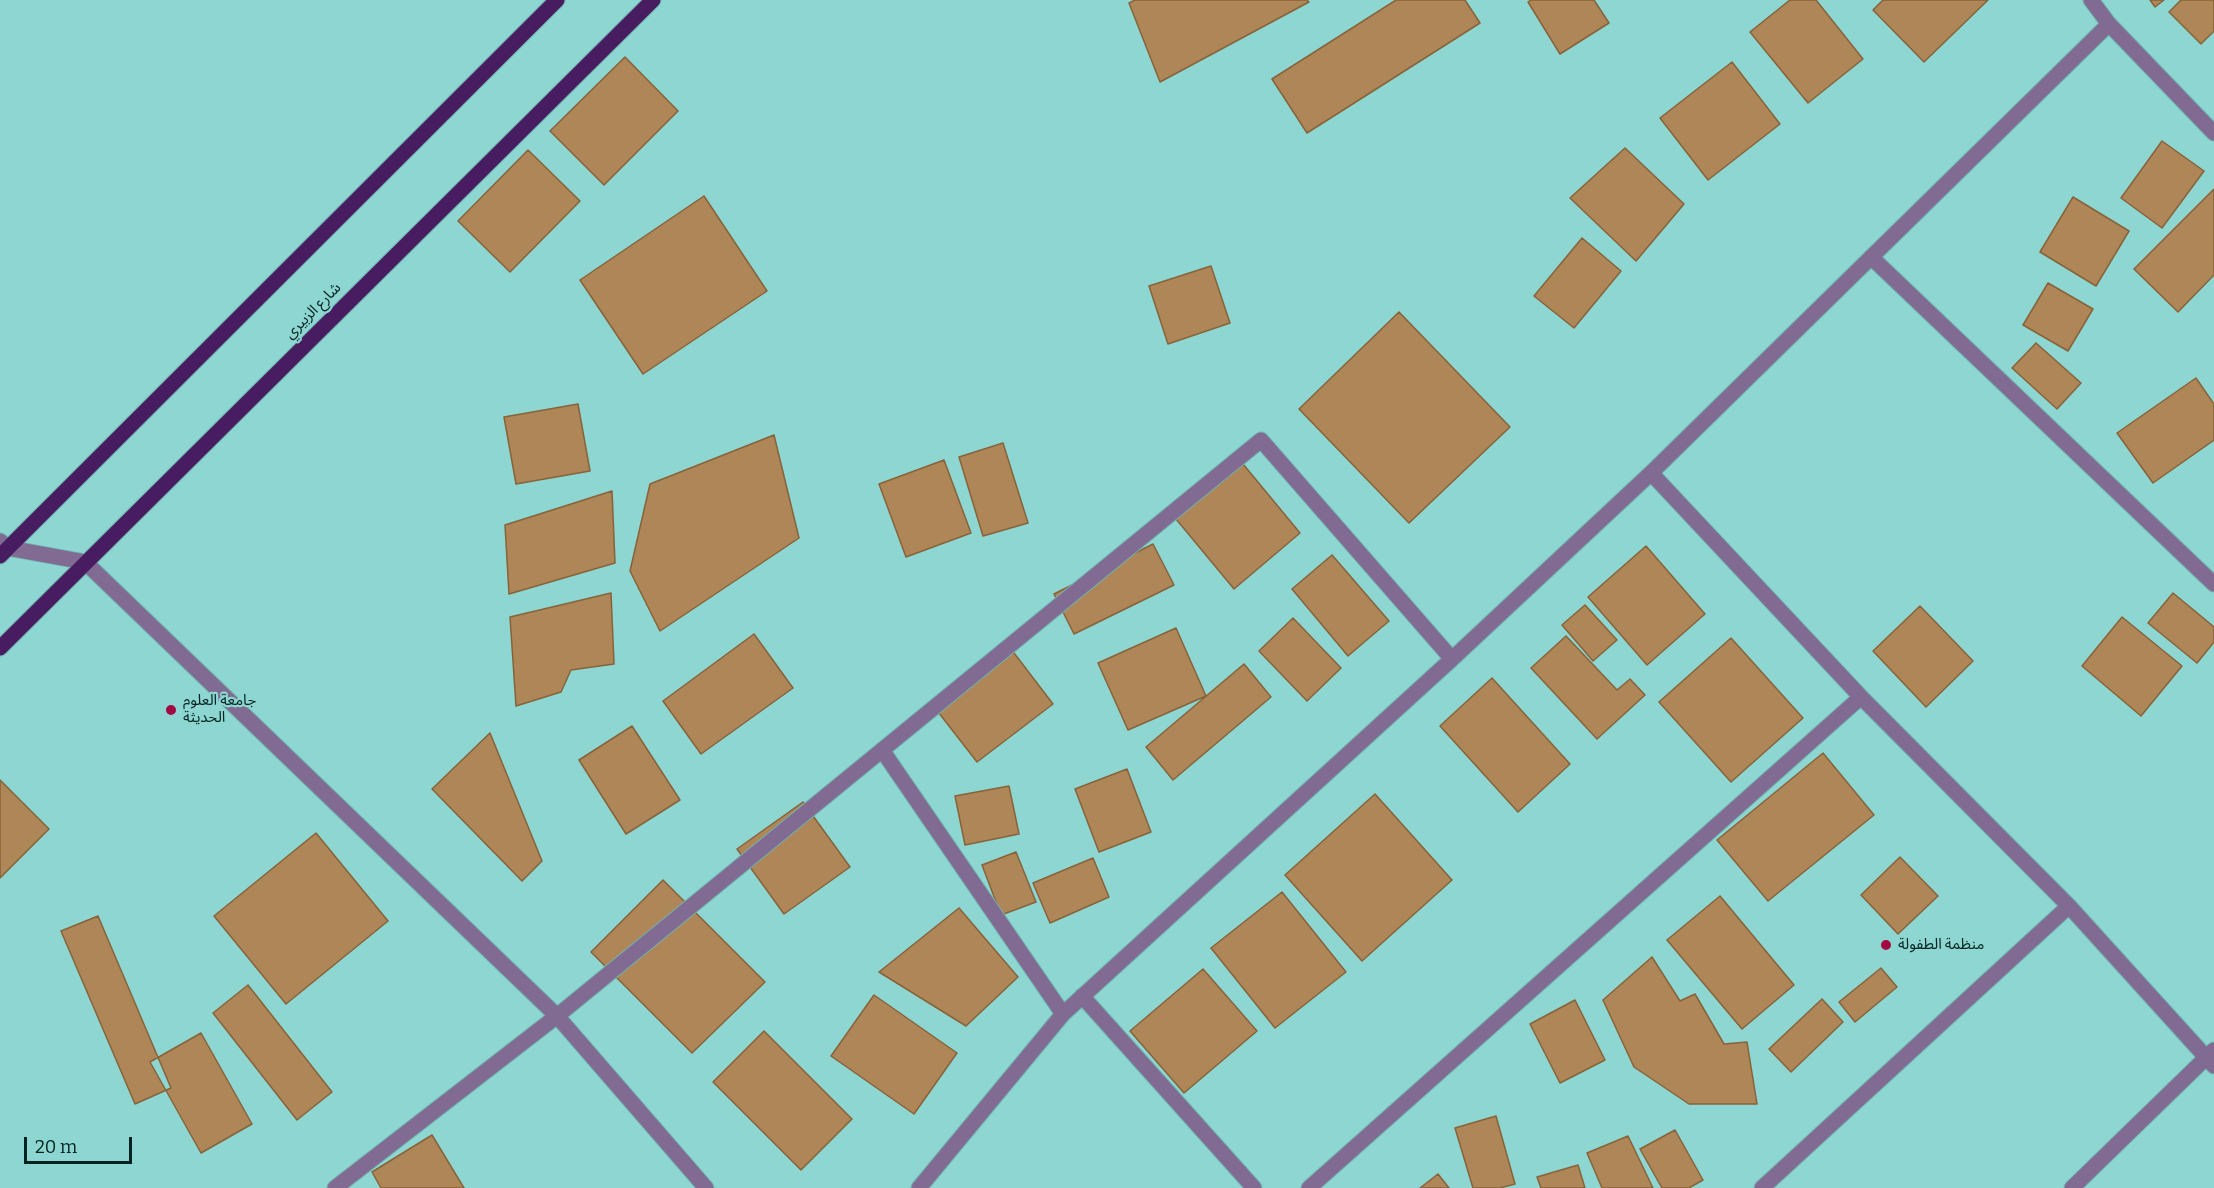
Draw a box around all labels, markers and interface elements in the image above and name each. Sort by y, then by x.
street label: شارع الزبيري [281,279,345,343]
place label: جامعة العلوم الحديثة [183,692,256,727]
marker: جامعة العلوم الحديثة [164,703,178,717]
place label: منظمة الطفولة [1898,936,1984,954]
marker: منظمة الطفولة [1879,938,1893,952]
scale bar [27,1125,135,1163]
text: 20 m [35,1136,77,1158]

